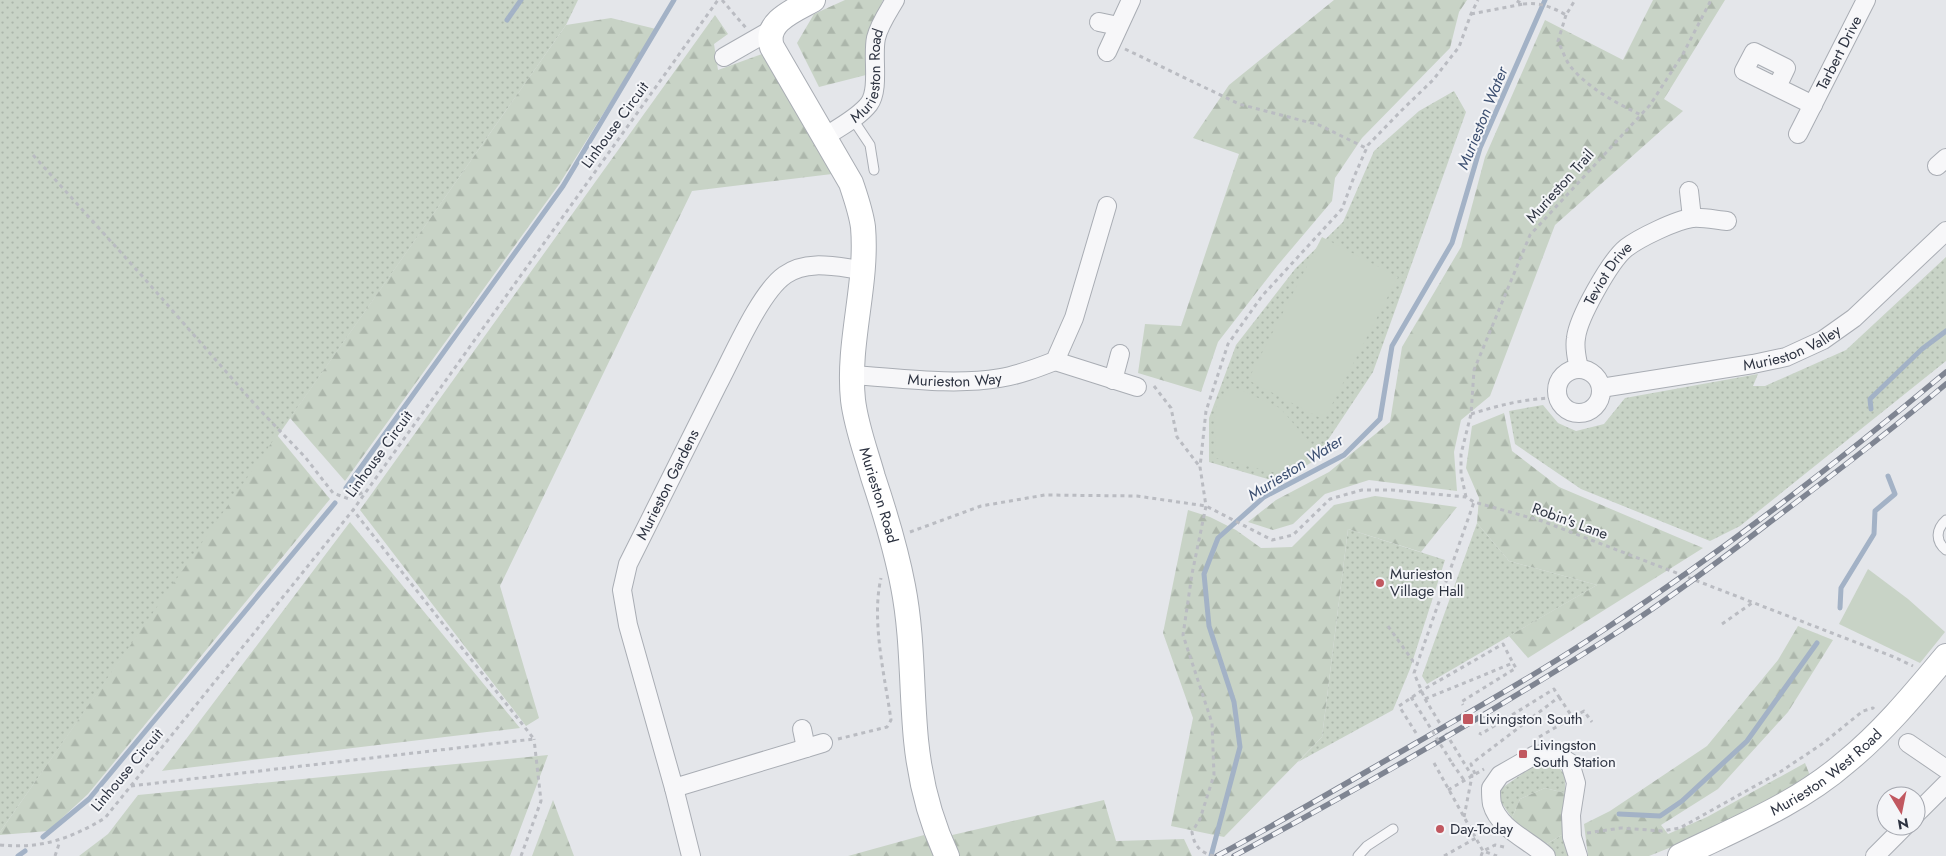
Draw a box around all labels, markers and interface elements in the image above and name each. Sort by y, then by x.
street label: Tarbert Drive [1811,12,1867,94]
street label: Murieston Road [845,26,889,128]
water label: Murieston Water [1451,62,1514,173]
street label: Linhouse Circuit [576,77,654,173]
street label: Murieston Trail [1521,144,1599,228]
street label: Teviot Drive [1579,236,1637,309]
street label: Murieston Valley [1742,319,1846,376]
street label: Murieston Way [907,367,1004,392]
street label: Linhouse Circuit [340,406,418,502]
street label: Murieston Gardens [631,425,705,544]
water label: Murieston Water [1243,428,1349,506]
street label: Murieston Road [854,444,904,546]
street label: Robin's Lane [1529,497,1611,545]
place label: Murieston Village Hall [1390,563,1464,602]
marker: Murieston Village Hall [1374,577,1386,589]
place label: Livingston South [1479,708,1583,730]
marker: Livingston South [1461,712,1475,726]
street label: Linhouse Circuit [86,723,169,816]
street label: Murieston West Road [1766,724,1887,821]
place label: Livingston South Station [1533,734,1616,773]
marker: Livingston South Station [1517,748,1529,760]
north arrow [1876,786,1926,836]
text: N [1896,813,1910,835]
place label: Day-Today [1450,818,1513,840]
marker: Day-Today [1434,823,1446,835]

